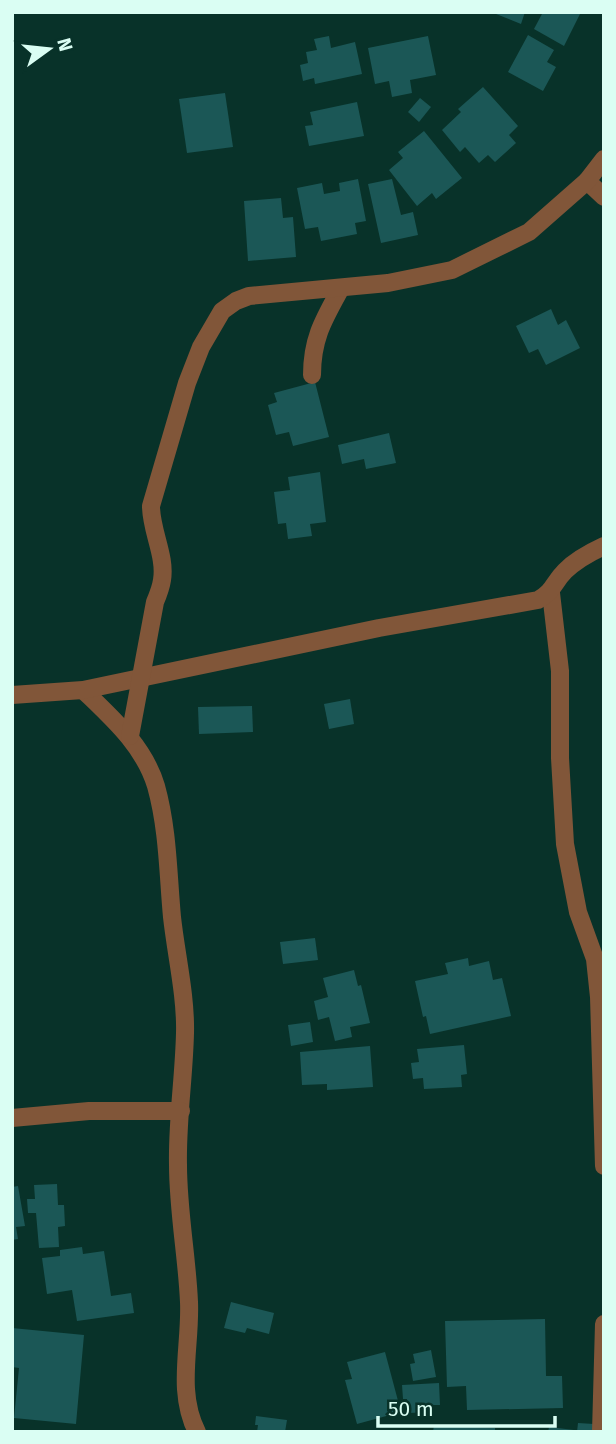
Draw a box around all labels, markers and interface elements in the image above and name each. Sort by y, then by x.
north arrow [14,14,84,84]
text: N [52,36,78,54]
scale bar [378,1384,555,1428]
text: 50 m [388,1396,434,1422]

